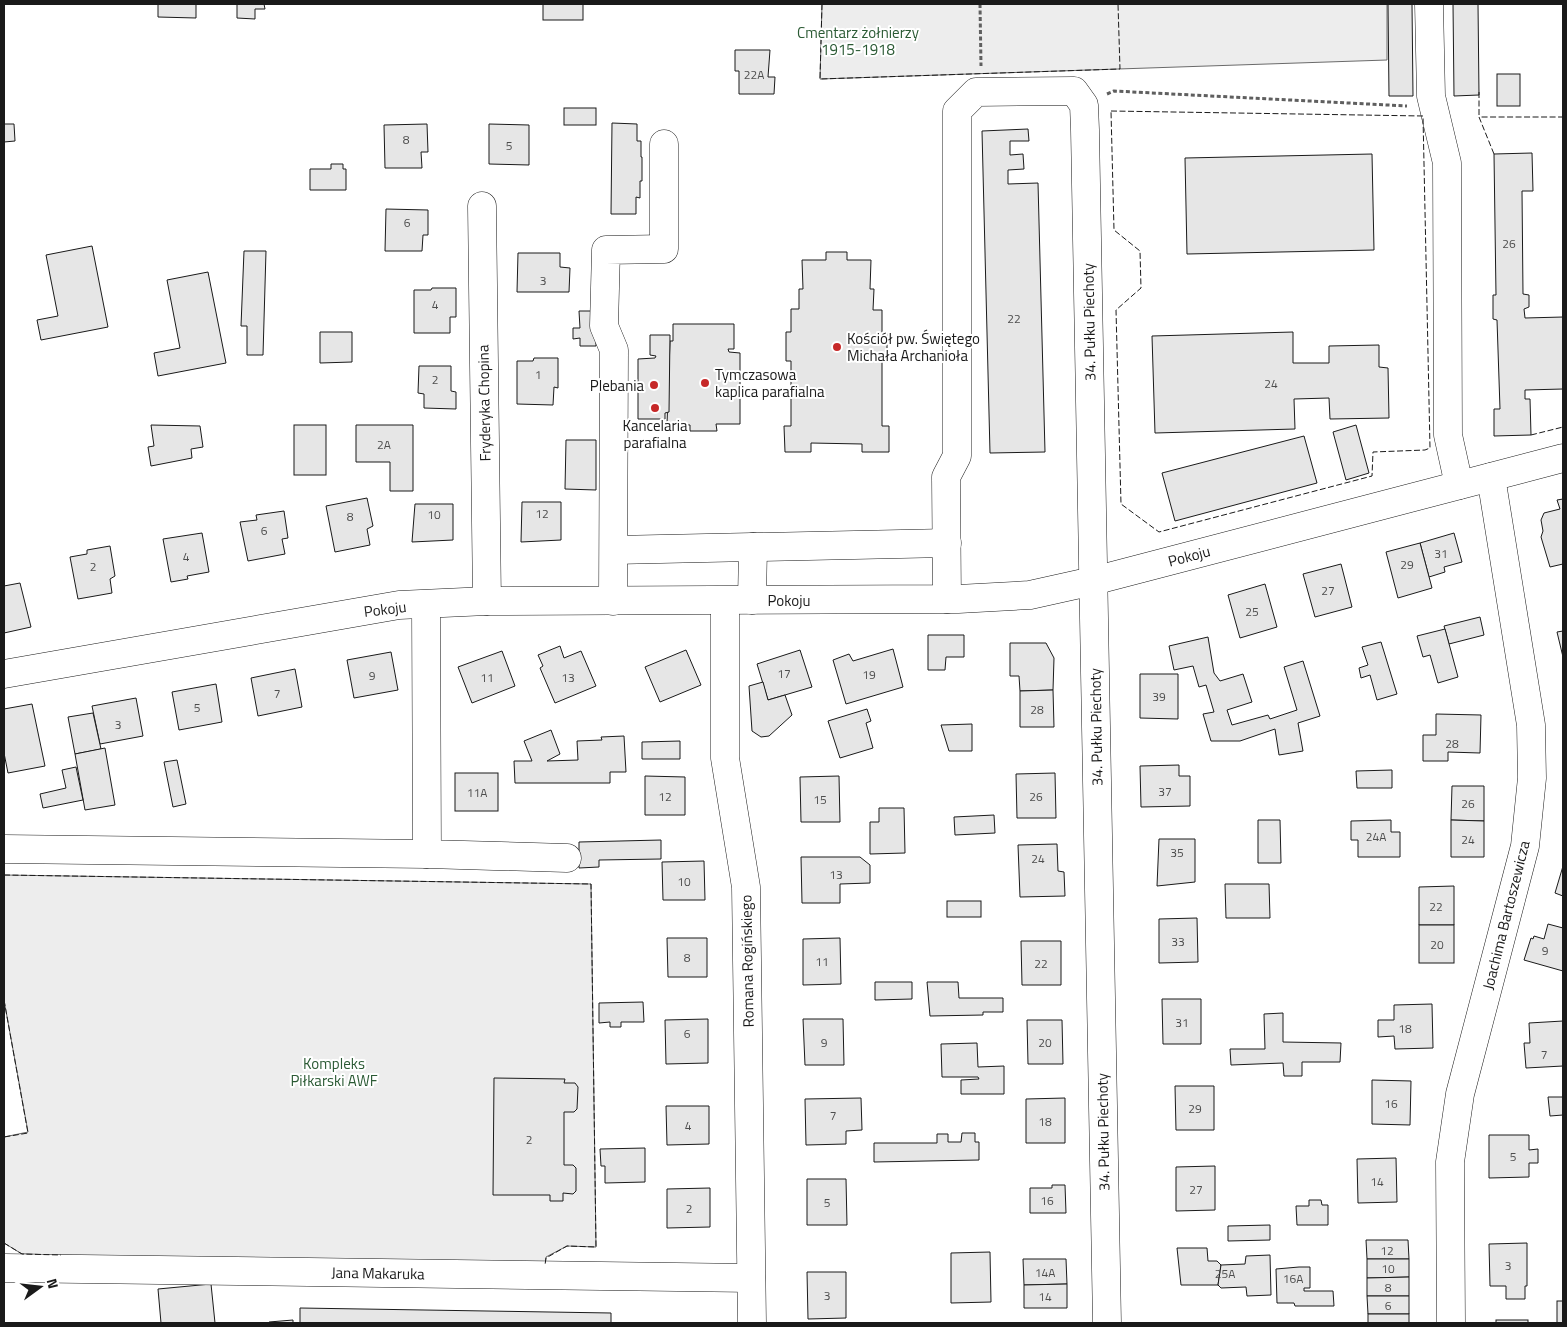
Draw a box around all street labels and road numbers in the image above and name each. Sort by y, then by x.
street label: 34. Pułku Piechoty [1076,263,1102,381]
street label: Fryderyka Chopina [471,344,497,462]
street label: Pokoju [1165,539,1213,573]
street label: Pokoju [768,589,810,612]
street label: Pokoju [362,595,408,623]
street label: 34. Pułku Piechoty [1083,668,1109,786]
street label: Joachima Bartoszewicza [1476,838,1536,992]
street label: Romana Rogińskiego [734,894,760,1028]
street label: 34. Pułku Piechoty [1090,1073,1116,1191]
street label: Jana Makaruka [331,1261,425,1285]

